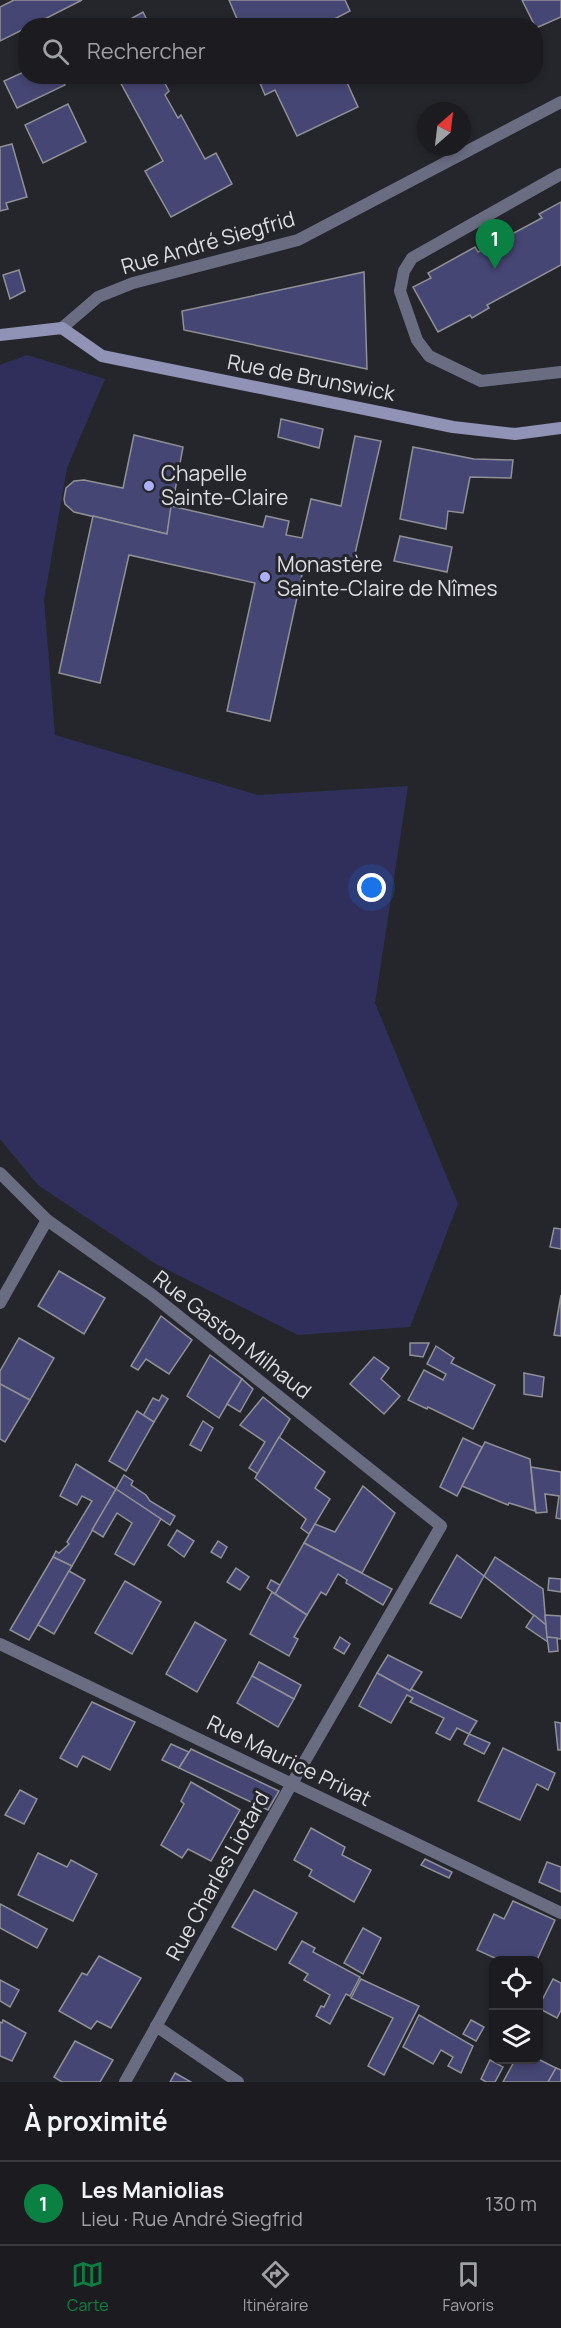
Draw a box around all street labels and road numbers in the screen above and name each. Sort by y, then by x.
street label: Rue André Siegfrid [118,204,298,280]
street label: Rue de Brunswick [225,347,398,407]
street label: Rue Gaston Milhaud [148,1264,317,1405]
street label: Rue Maurice Privat [203,1708,376,1812]
street label: Rue Charles Liotard [159,1786,275,1965]

